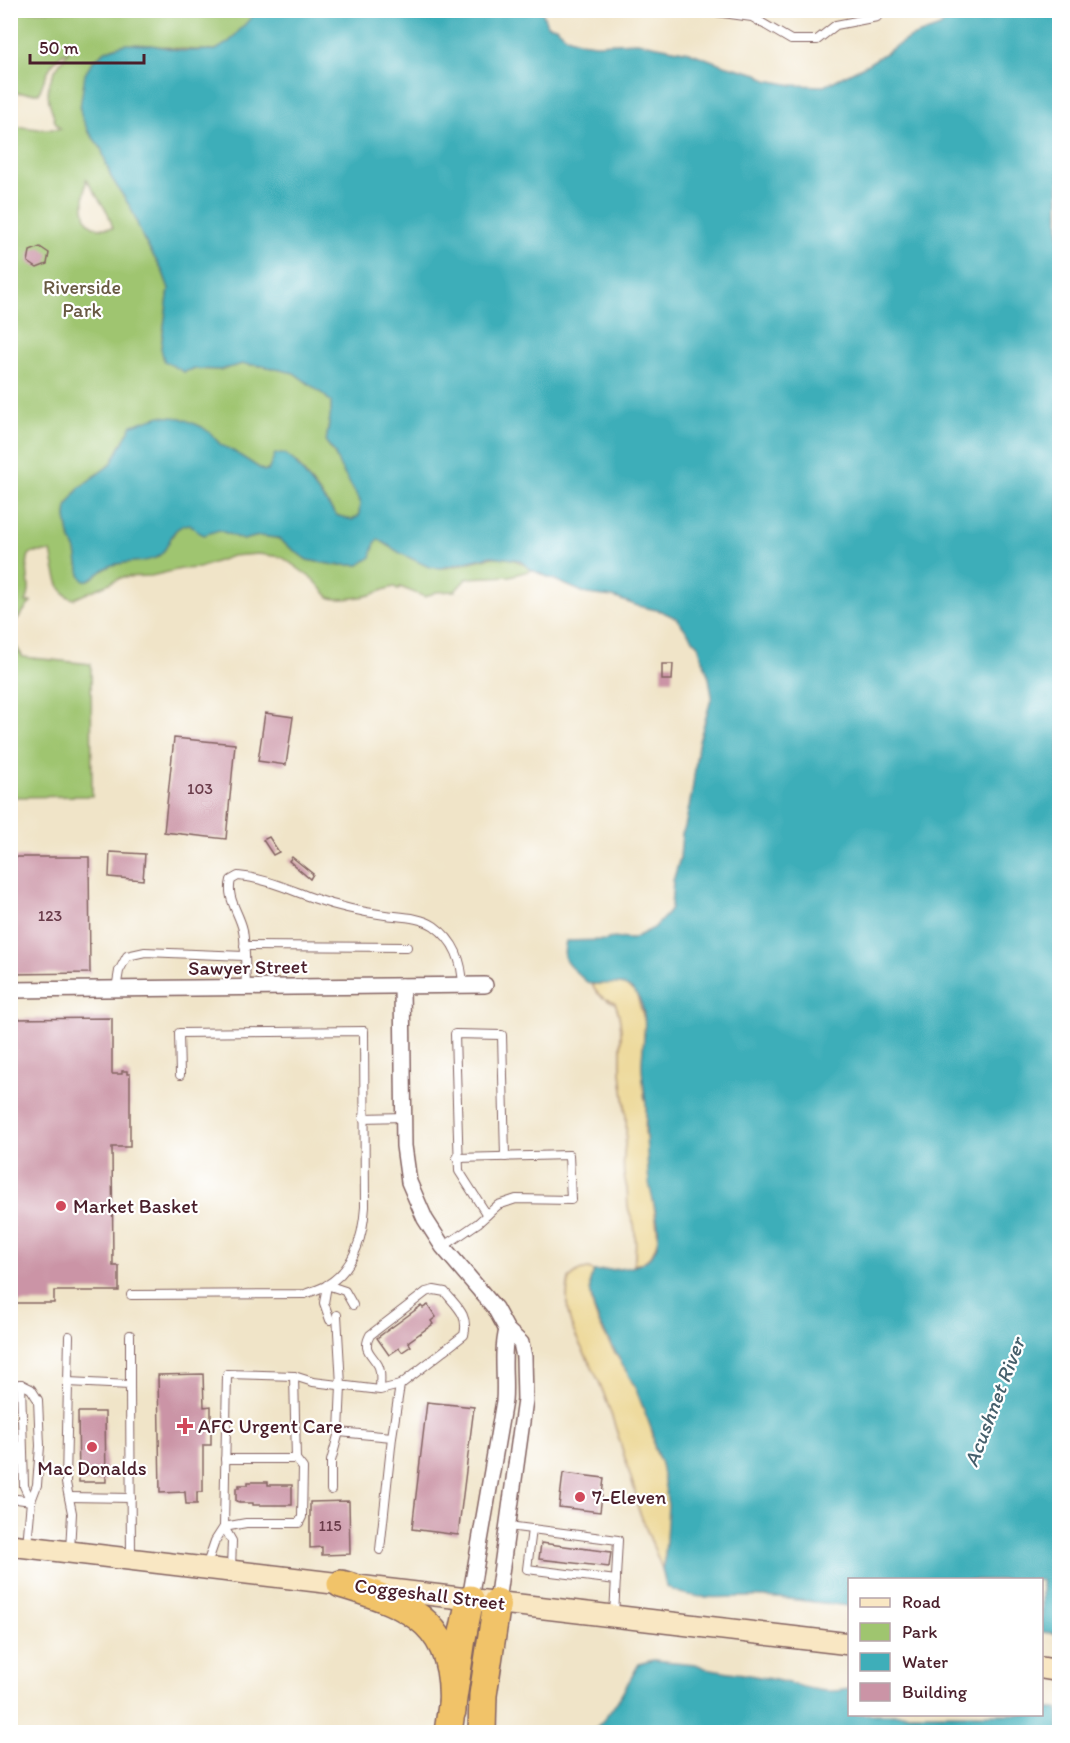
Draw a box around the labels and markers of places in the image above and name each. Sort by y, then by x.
place label: Market Basket [73,1194,198,1218]
marker: Market Basket [54,1199,68,1213]
place label: AFC Urgent Care [198,1414,343,1438]
marker: AFC Urgent Care [176,1417,194,1435]
marker: Mac Donalds [85,1440,99,1454]
place label: Mac Donalds [37,1456,147,1480]
place label: 7-Eleven [592,1485,666,1509]
marker: 7-Eleven [573,1490,587,1504]

